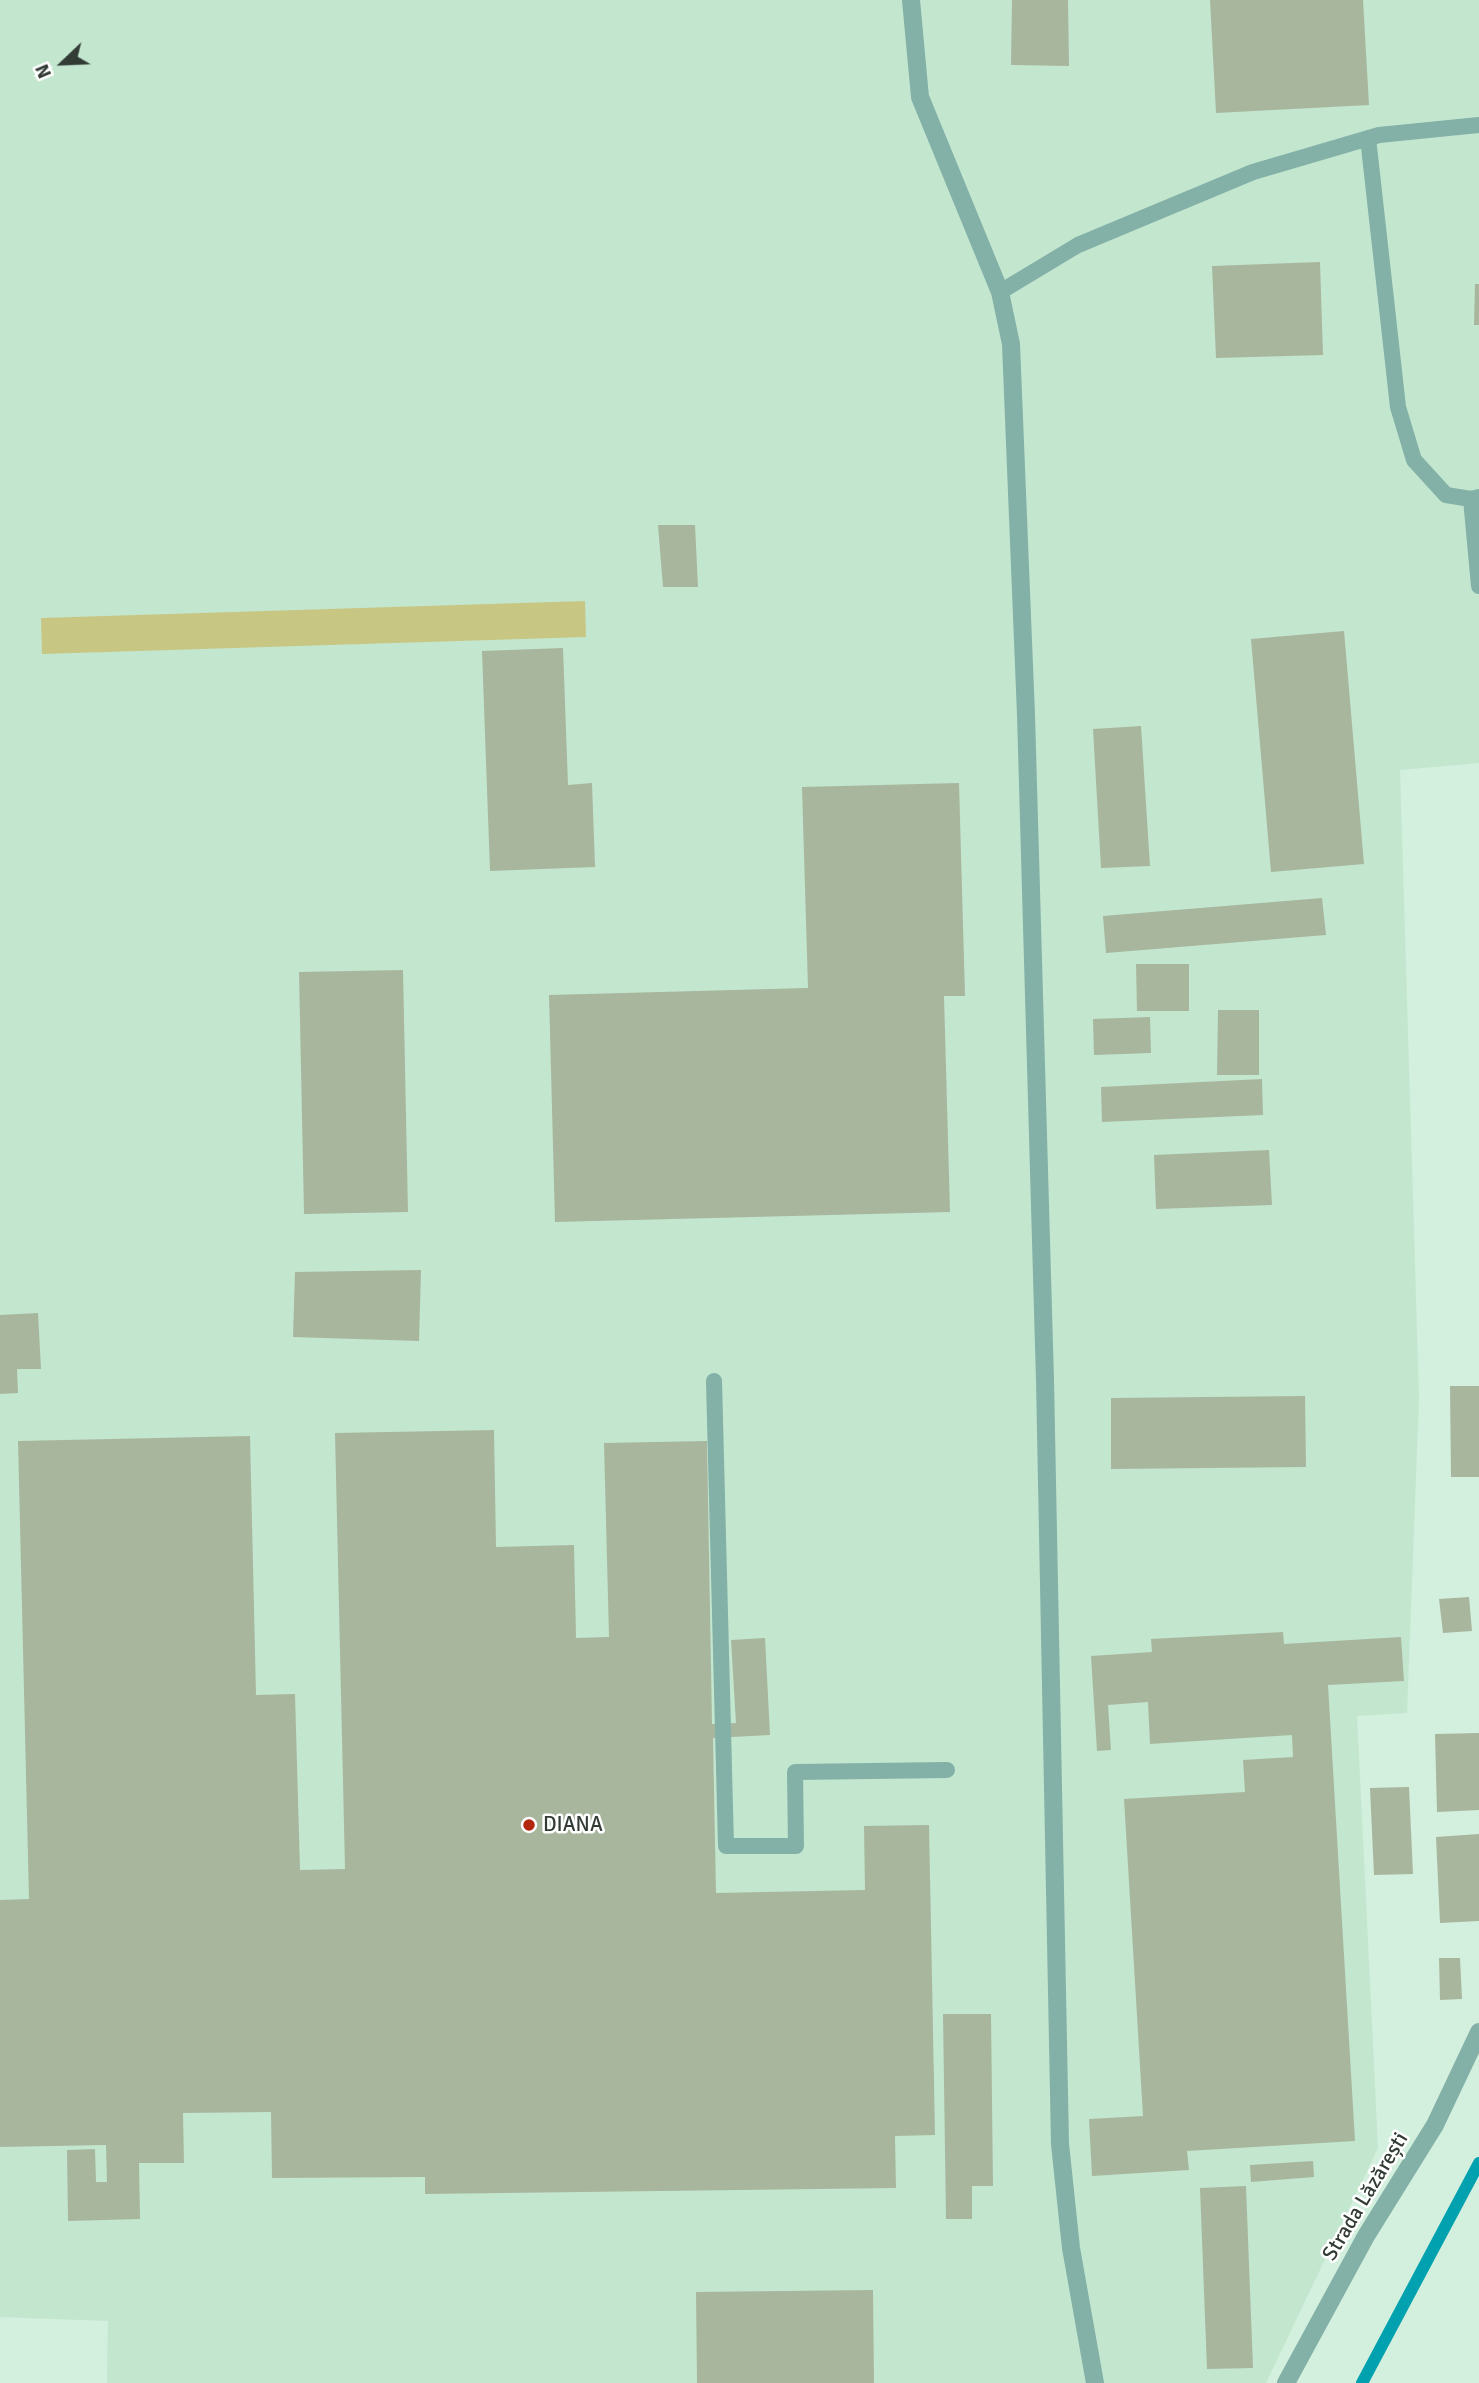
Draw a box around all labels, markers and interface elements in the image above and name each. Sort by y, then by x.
north arrow [28,28,98,98]
text: N [30,60,57,82]
place label: DIANA [543,1812,603,1838]
marker: DIANA [521,1817,537,1833]
street label: Strada Lăzărești [1318,2128,1414,2266]

